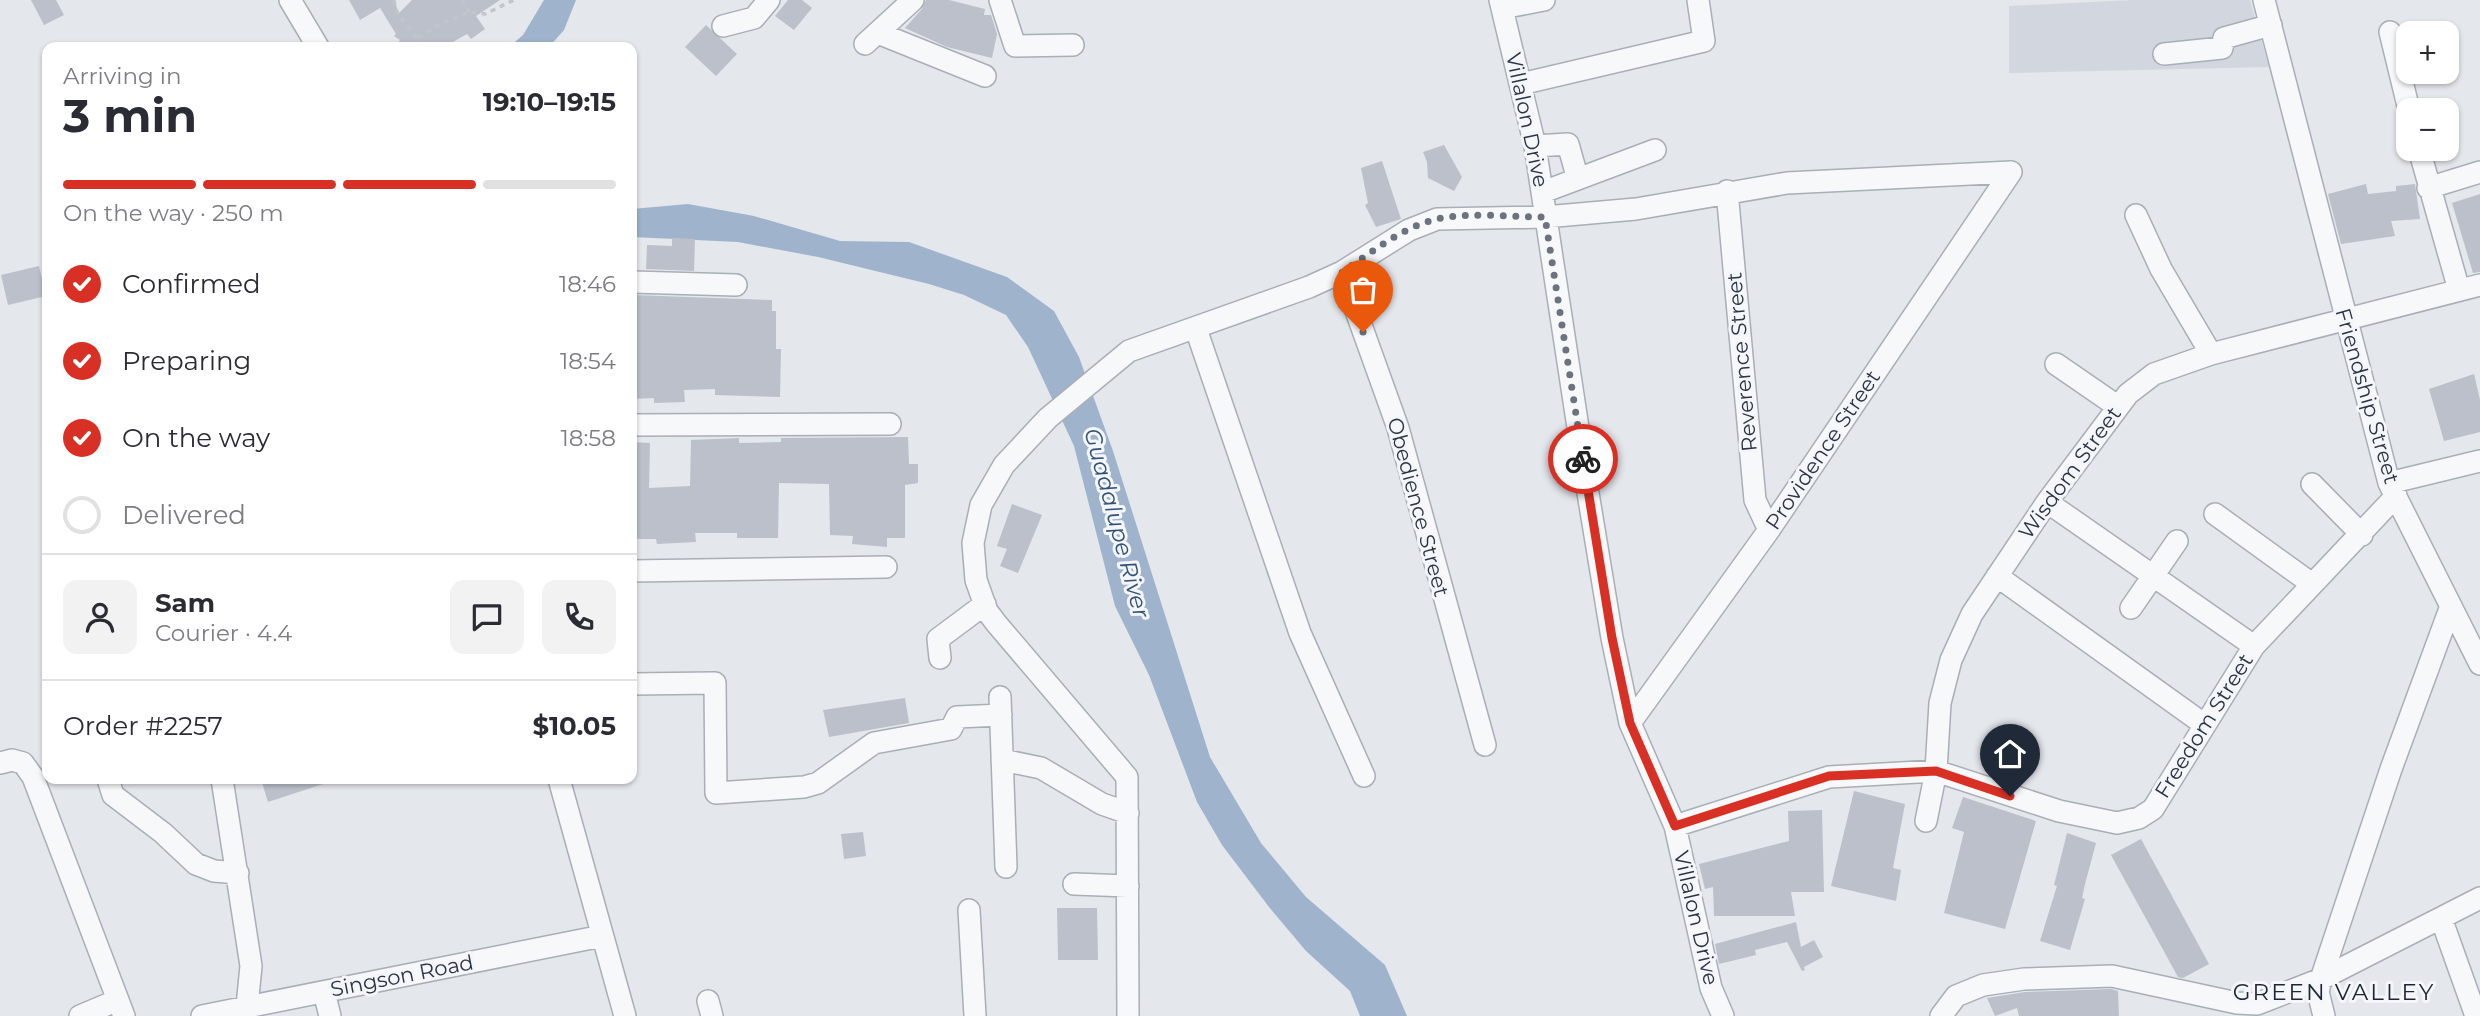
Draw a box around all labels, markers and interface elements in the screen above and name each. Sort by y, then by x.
map controls [2396,21,2459,161]
button: + [2396,21,2459,84]
street label: Villalon Drive [1501,50,1554,190]
text: Arriving in [63,62,182,90]
text: 19:10–19:15 [483,86,616,118]
text: 3 min [63,87,197,144]
button: − [2396,98,2459,161]
text: On the way · 250 m [63,199,284,227]
pin [1333,260,1393,332]
icon: check [63,265,101,303]
text: Confirmed [122,268,261,300]
text: 18:46 [559,270,616,298]
icon: bag [1344,271,1382,309]
street label: Reverence Street [1721,271,1762,453]
street label: Friendship Street [2330,305,2405,487]
icon: check [63,342,101,380]
text: Preparing [122,345,251,377]
text: 18:54 [560,347,616,375]
street label: Providence Street [1760,365,1885,534]
street label: Wisdom Street [2013,402,2126,544]
street label: Obedience Street [1383,414,1454,599]
icon: check [63,419,101,457]
text: On the way [122,422,270,454]
text: 18:58 [560,424,616,452]
courier [1548,424,1618,494]
water label: Guadalupe River [1078,425,1156,622]
icon: bike [1564,440,1602,478]
text: Delivered [122,499,246,531]
button: person [63,580,137,654]
button: chat [450,580,524,654]
button: phone [542,580,616,654]
text: Sam [155,587,215,619]
text: Courier · 4.4 [155,619,292,647]
street label: Freedom Street [2149,649,2258,802]
text: Order #2257 [63,710,223,742]
text: $10.05 [533,710,616,742]
pin [1980,724,2040,796]
icon: home [1991,735,2029,773]
street label: Villalon Drive [1669,848,1724,988]
street label: Singson Road [328,949,476,1002]
district label: GREEN VALLEY [2233,978,2435,1006]

